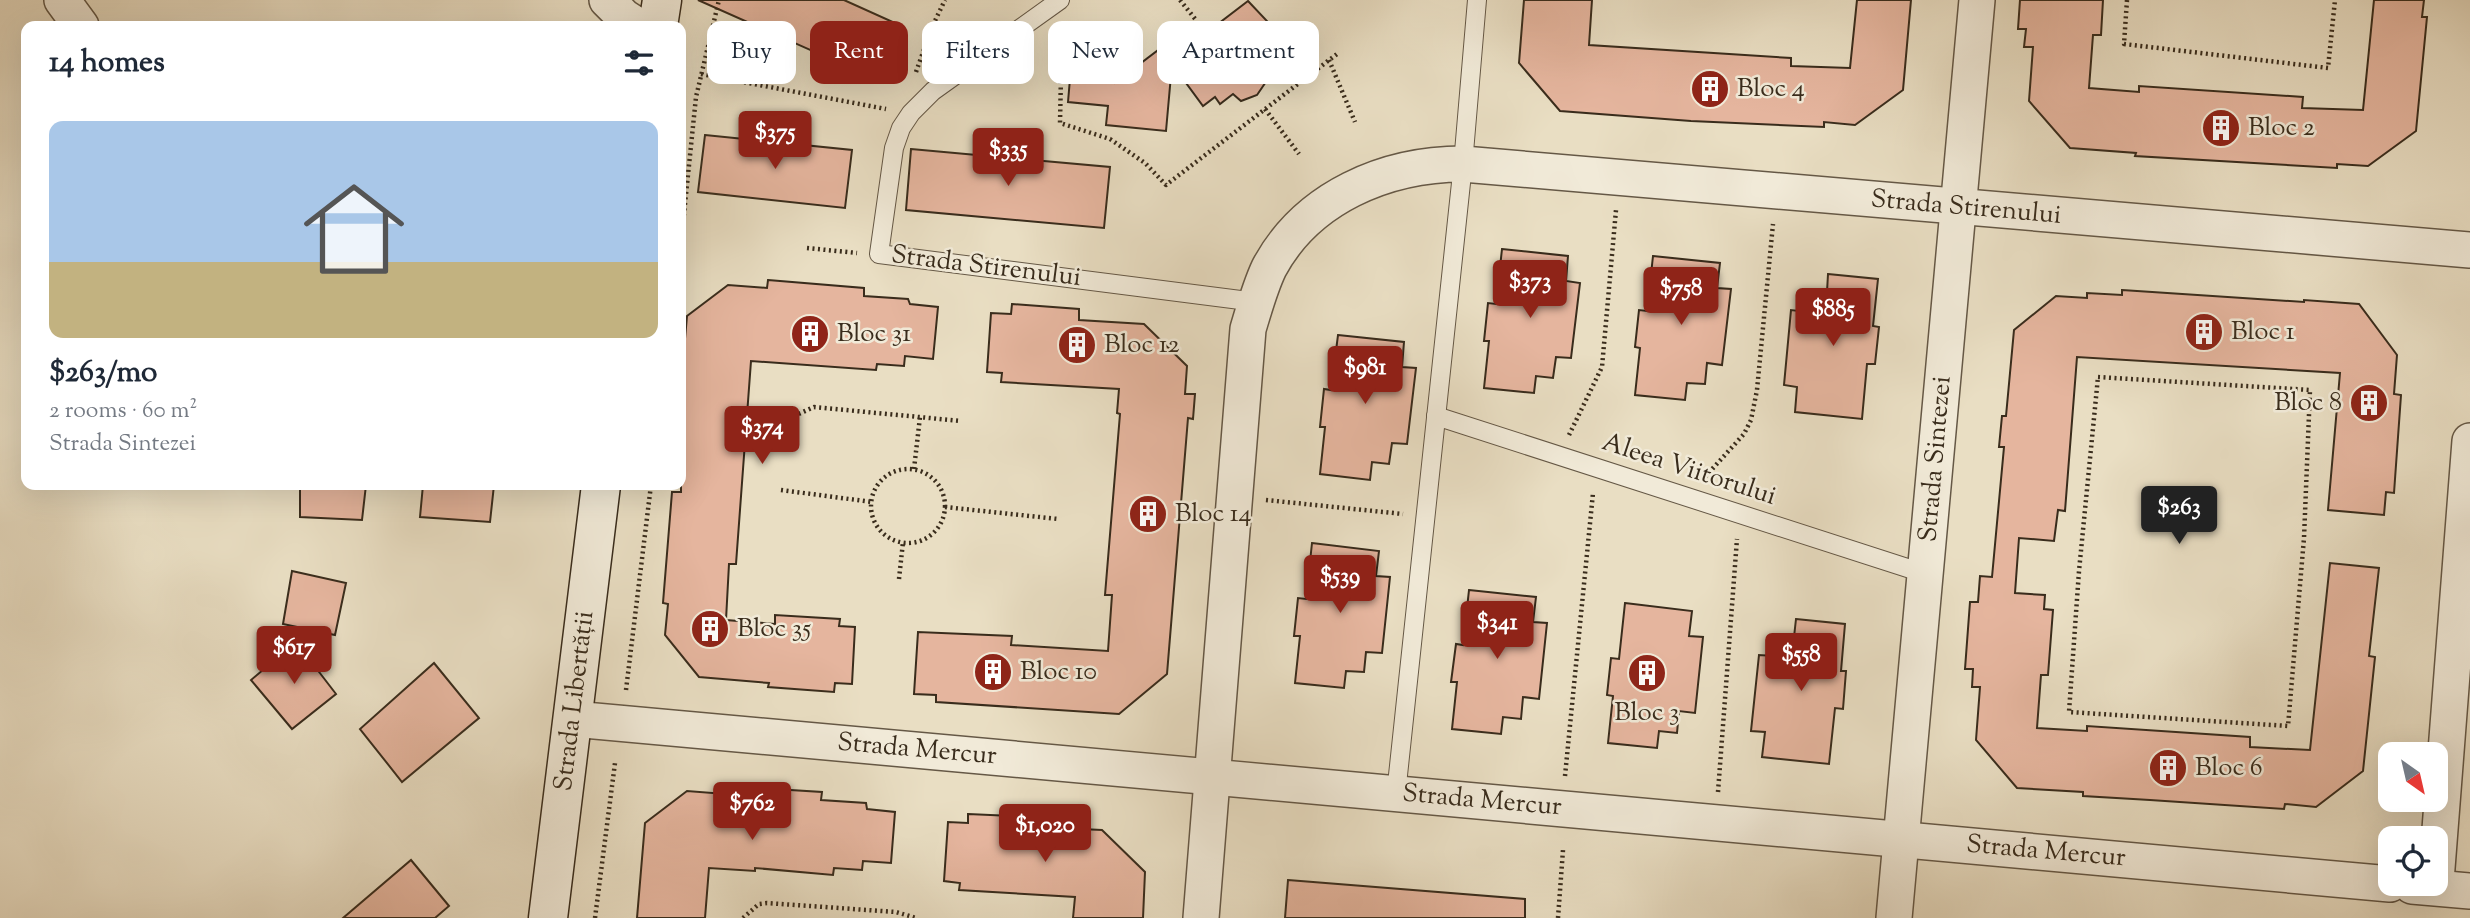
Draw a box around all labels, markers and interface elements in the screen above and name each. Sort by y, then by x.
chip: Buy [707,21,796,84]
chip: Rent [810,21,908,84]
chip: Filters [922,21,1034,84]
chip: New [1048,21,1143,84]
chip: Apartment [1157,21,1319,84]
text: 14 homes [49,42,165,85]
icon: filters [620,44,658,82]
building icon: Bloc 4 [1689,68,1731,110]
place label: Bloc 4 [1737,71,1805,108]
building icon: Bloc 2 [2200,107,2242,149]
place label: Bloc 2 [2248,110,2315,147]
pin: $375 [734,111,816,171]
text: $375 [755,117,795,150]
pin: $335 [967,128,1049,188]
text: $335 [989,134,1027,167]
icon: home [291,166,417,292]
street label: Strada Stirenului [1869,181,2063,235]
street label: Strada Stirenului [889,237,1083,297]
pin: $373 [1489,260,1571,320]
text: $373 [1509,266,1551,299]
pin: $758 [1640,268,1722,327]
text: $758 [1659,273,1703,306]
pin: $885 [1792,288,1874,348]
text: $885 [1811,294,1855,327]
building icon: Bloc 1 [2183,311,2225,353]
building icon: Bloc 31 [789,313,831,355]
place label: Bloc 1 [2231,314,2295,351]
place label: Bloc 31 [837,316,911,353]
building icon: Bloc 12 [1056,324,1098,366]
place label: Bloc 12 [1104,327,1180,364]
pin: $981 [1324,346,1406,406]
text: $263/mo [49,352,157,395]
text: $981 [1344,352,1386,385]
street label: Strada Sintezei [1910,375,1962,543]
building icon: Bloc 8 [2348,382,2390,424]
place label: Bloc 8 [2274,385,2342,422]
text: 2 rooms · 60 m² [49,395,197,428]
pin: $374 [721,406,803,466]
text: $374 [740,412,784,445]
street label: Aleea Viitorului [1597,424,1781,516]
text: Strada Sintezei [49,428,196,461]
pin: $263 [2138,486,2220,546]
text: $263 [2157,492,2201,525]
building icon: Bloc 14 [1127,493,1169,535]
place label: Bloc 14 [1175,496,1252,533]
pin: $539 [1299,556,1381,615]
text: $539 [1320,561,1360,594]
pin: $341 [1456,602,1538,661]
text: $341 [1477,607,1517,640]
building icon: Bloc 35 [689,608,731,650]
street label: Strada Libertății [546,609,604,793]
place label: Bloc 35 [737,611,811,648]
pin: $617 [253,626,335,686]
text: $617 [273,632,315,665]
pin: $558 [1760,634,1842,693]
text: $558 [1781,639,1821,672]
building icon: Bloc 10 [972,651,1014,693]
building icon: Bloc 3 [1626,652,1668,694]
place label: Bloc 10 [1020,654,1097,691]
place label: Bloc 3 [1614,695,1680,732]
street label: Strada Mercur [836,725,998,775]
north arrow [2378,742,2448,812]
map controls [2378,742,2448,896]
building icon: Bloc 6 [2147,747,2189,789]
place label: Bloc 6 [2195,750,2263,787]
street label: Strada Mercur [1401,776,1563,826]
pin: $762 [711,782,793,842]
text: $762 [729,788,775,821]
pin: $1,020 [988,804,1102,864]
text: $1,020 [1015,810,1075,843]
button: locate [2378,826,2448,896]
street label: Strada Mercur [1965,827,2127,877]

